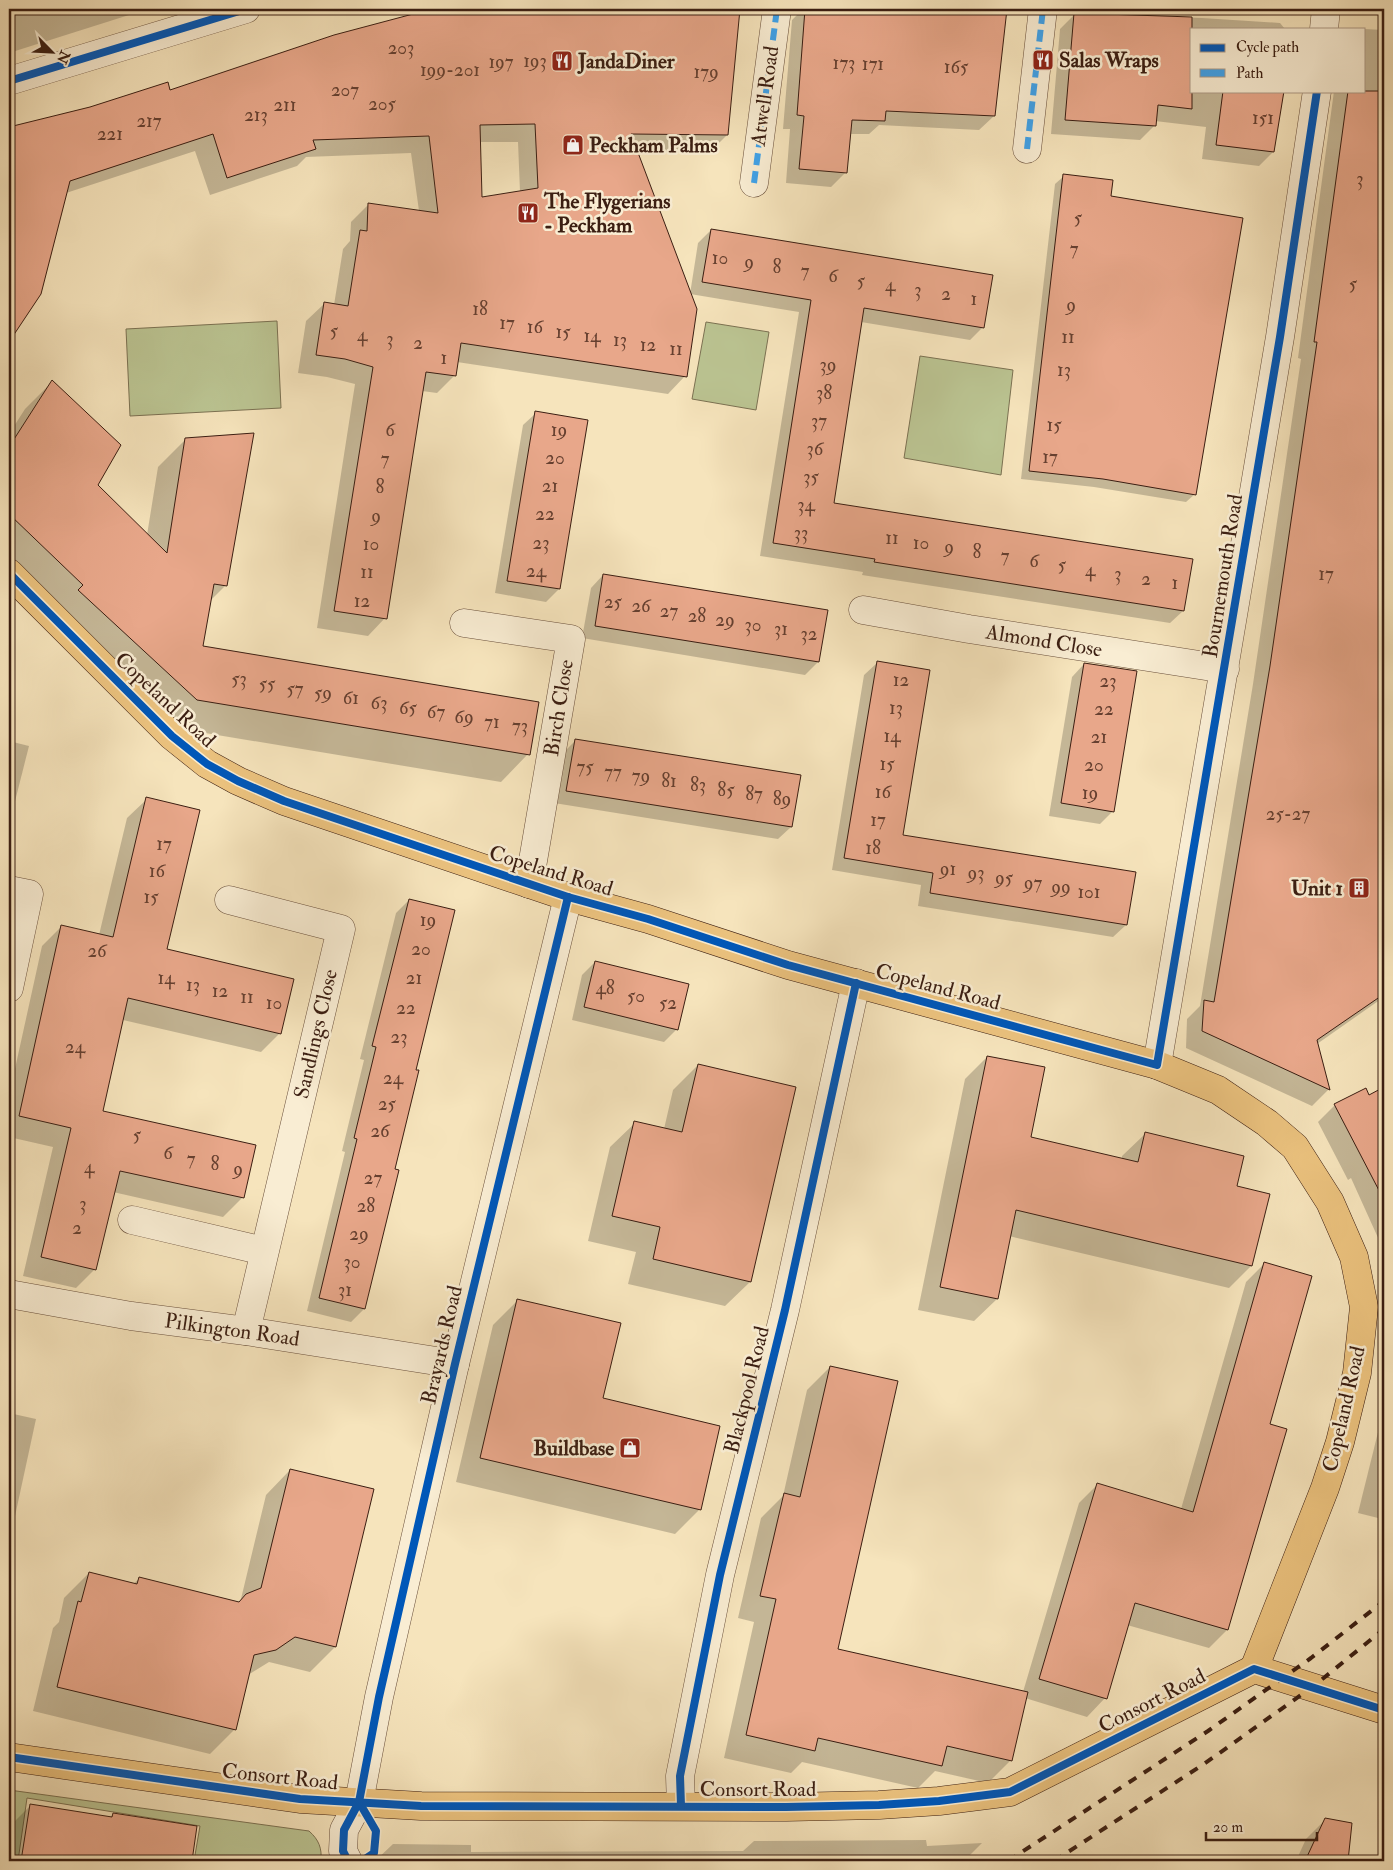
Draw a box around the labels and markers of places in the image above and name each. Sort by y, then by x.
place label: Salas Wraps [1059,47,1159,74]
place label: JandaDiner [577,48,676,75]
restaurant icon: Salas Wraps [1031,48,1055,72]
restaurant icon: JandaDiner [550,49,574,73]
place label: Peckham Palms [589,132,718,159]
shop icon: Peckham Palms [561,133,585,157]
place label: The Flygerians - Peckham [543,188,670,239]
restaurant icon: The Flygerians - Peckham [516,201,540,225]
place label: Unit 1 [1291,875,1343,902]
building icon: Unit 1 [1347,876,1371,900]
place label: Buildbase [533,1435,614,1462]
shop icon: Buildbase [618,1436,642,1460]

